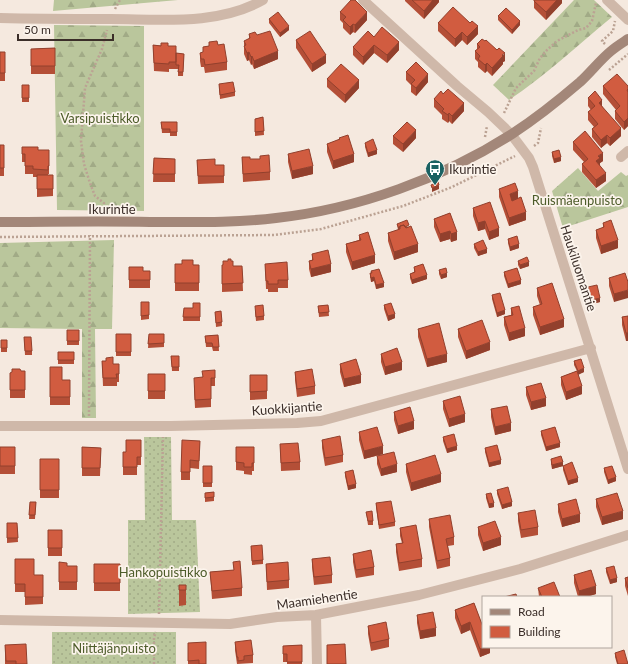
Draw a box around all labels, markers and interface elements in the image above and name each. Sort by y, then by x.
scale bar [18,16,113,42]
text: 50 m [24,22,51,37]
park label: Varsipuistikko [60,110,140,126]
bus stop icon: Ikurintie [424,158,446,186]
place label: Ikurintie [449,161,496,177]
park label: Ruismäenpuisto [532,192,622,208]
street label: Ikurintie [88,201,136,217]
street label: Haukiluomantie [557,223,601,313]
street label: Kuokkijantie [251,398,323,418]
park label: Hankopuistikko [119,564,207,580]
street label: Maamiehentie [275,585,359,613]
legend [482,596,612,648]
text: Road [518,604,545,619]
text: Building [518,624,561,639]
park label: Niittäjänpuisto [72,640,156,656]

